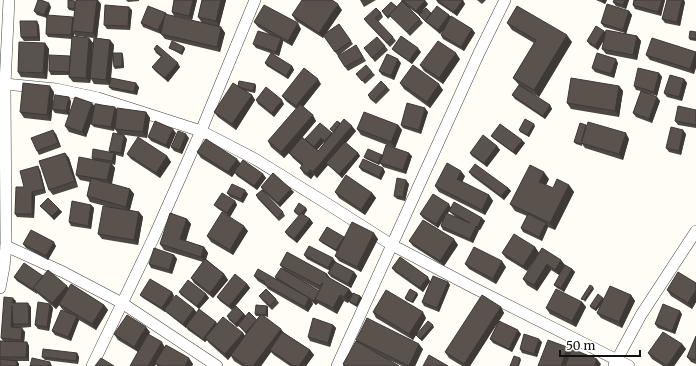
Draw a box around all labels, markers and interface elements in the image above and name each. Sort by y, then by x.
scale bar [560,332,640,358]
text: 50 m [566,338,595,353]

